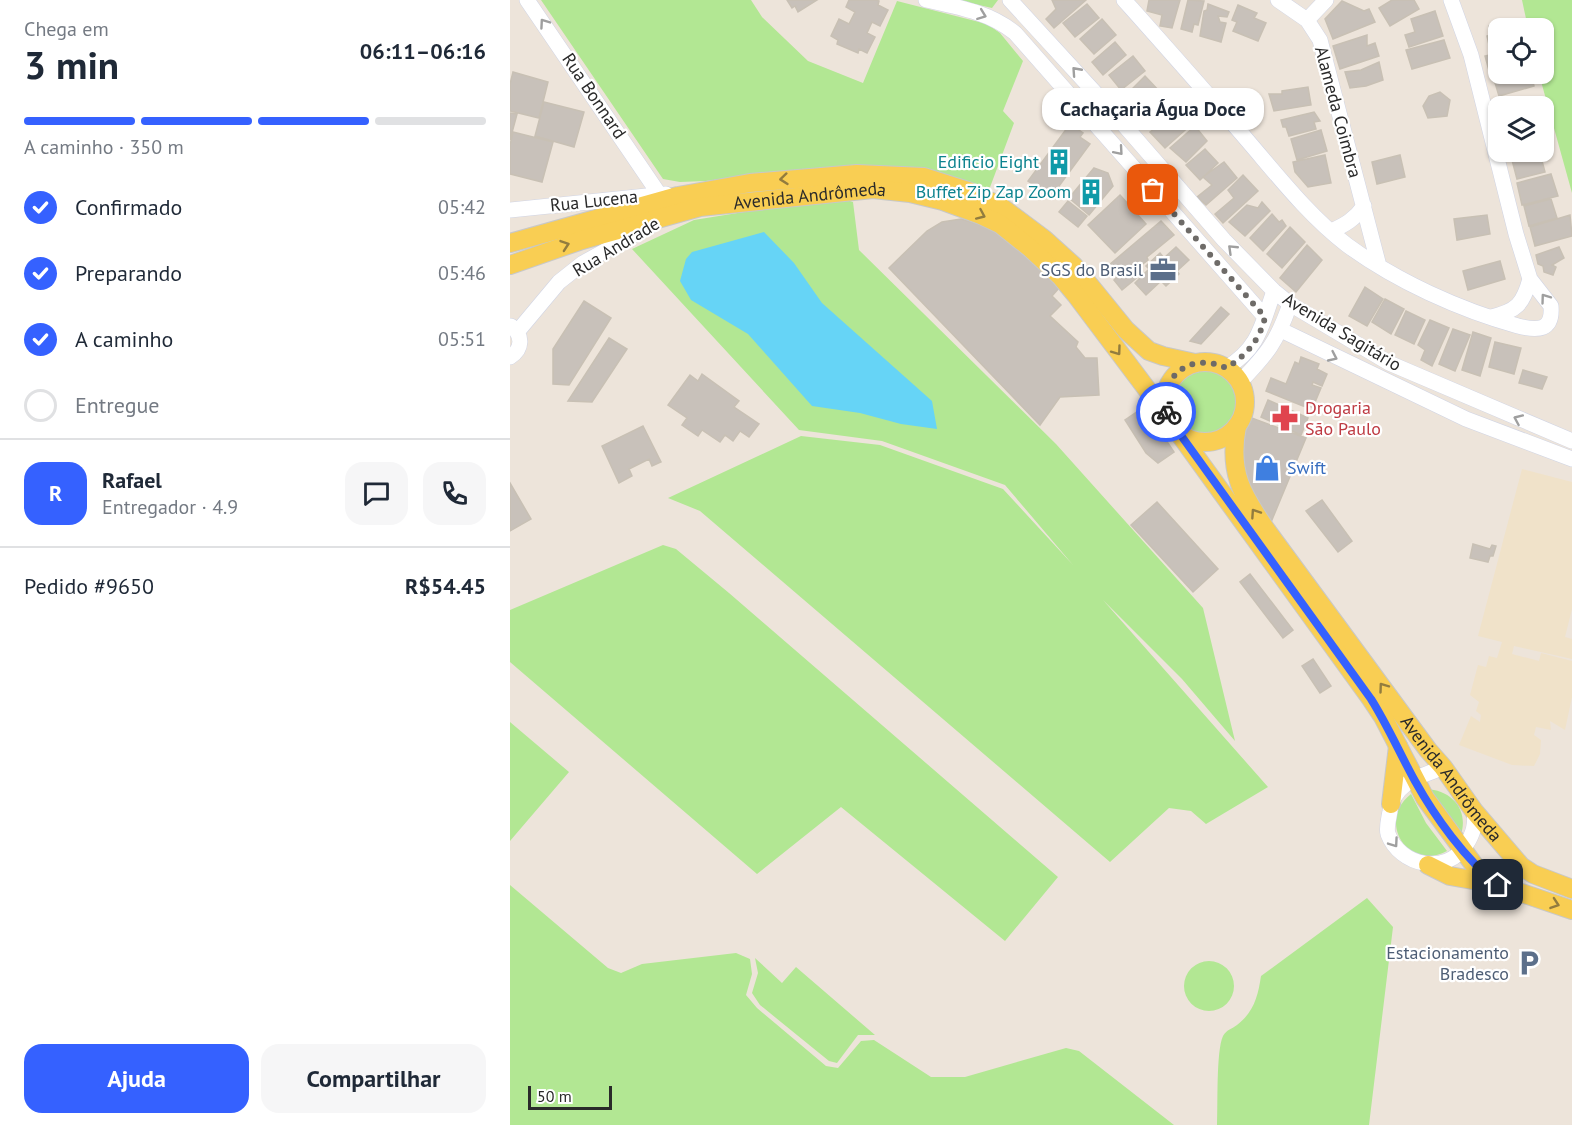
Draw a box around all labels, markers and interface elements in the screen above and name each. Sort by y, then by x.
one-way arrow [977,7,987,20]
text: Chega em [24,16,109,42]
map controls [1488,18,1554,162]
button: locate [1488,18,1554,84]
one-way arrow [540,19,551,30]
text: 06:11–06:16 [360,37,486,65]
text: 3 min [24,39,119,90]
street label: Alameda Coimbra [1310,43,1367,180]
street label: Rua Bonnard [557,48,632,143]
one-way arrow [1072,68,1083,78]
callout: Cachaçaria Água Doce [1042,88,1264,130]
text: Cachaçaria Água Doce [1060,96,1246,122]
button: layers [1488,96,1554,162]
text: A caminho · 350 m [24,134,184,160]
one-way arrow [1112,144,1123,155]
building icon: Edificio Eight [1044,147,1074,177]
place label: Edificio Eight [938,150,1039,173]
pin [1127,164,1178,215]
one-way arrow [780,173,789,185]
icon: bag [1136,173,1169,206]
street label: Avenida Andrômeda [732,177,887,214]
building icon: Buffet Zip Zap Zoom [1076,177,1106,207]
place label: Buffet Zip Zap Zoom [916,180,1071,203]
street label: Rua Lucena [549,184,639,217]
icon: check [24,191,57,224]
text: Confirmado [75,193,182,221]
text: 05:42 [438,194,486,220]
one-way arrow [975,208,986,220]
street label: Rua Andrade [568,212,663,281]
one-way arrow [559,240,570,253]
one-way arrow [1229,245,1239,256]
office icon: SGS do Brasil [1148,255,1178,285]
icon: check [24,257,57,290]
place label: SGS do Brasil [1041,258,1144,281]
text: Preparando [75,259,182,287]
text: 05:46 [438,260,486,286]
street label: Avenida Sagitário [1279,287,1406,376]
one-way arrow [1541,294,1552,305]
icon: check [24,323,57,356]
text: A caminho [75,325,173,353]
text: 05:51 [438,326,486,352]
one-way arrow [1110,345,1121,356]
one-way arrow [1327,349,1338,361]
courier [1136,382,1196,442]
text: Entregue [75,391,160,419]
icon: bike [1150,396,1183,429]
place label: Drogaria São Paulo [1305,396,1381,440]
pharmacy icon: Drogaria São Paulo [1270,403,1300,433]
one-way arrow [1513,414,1524,426]
shop icon: Swift [1252,453,1282,483]
place label: Swift [1287,456,1326,479]
button: chat [345,462,408,525]
button: phone [423,462,486,525]
text: Rafael [102,466,162,494]
text: R [49,479,62,507]
text: Entregador · 4.9 [102,494,238,520]
one-way arrow [1251,509,1262,520]
text: Pedido #9650 [24,572,154,600]
text: R$54.45 [405,572,486,600]
one-way arrow [1379,683,1390,694]
street label: Avenida Andrômeda [1396,711,1507,846]
one-way arrow [1387,836,1398,847]
pin [1472,859,1523,910]
icon: home [1481,868,1514,901]
one-way arrow [1549,897,1560,910]
place label: Estacionamento Bradesco [1386,941,1509,985]
parking icon: Estacionamento Bradesco [1514,948,1544,978]
button: Ajuda [24,1044,249,1113]
button: Compartilhar [261,1044,486,1113]
scale bar [528,1083,612,1110]
text: 50 m [537,1086,572,1106]

